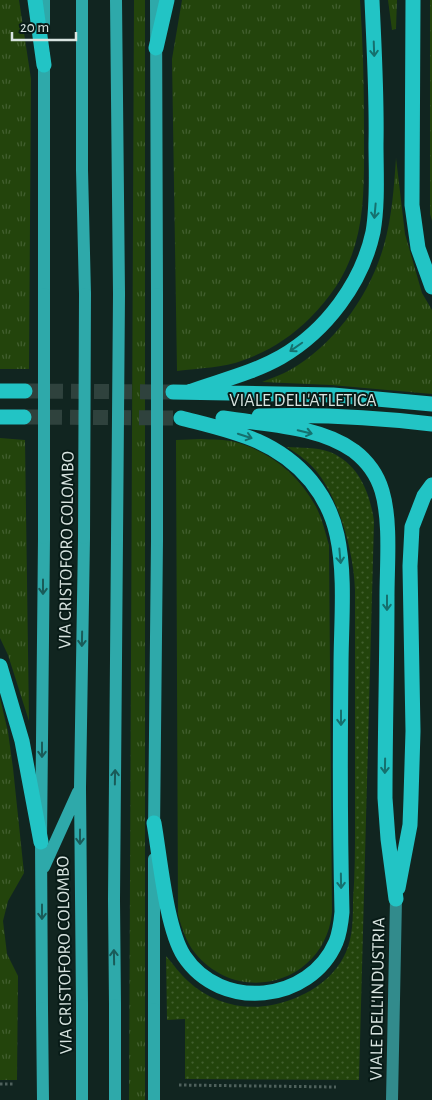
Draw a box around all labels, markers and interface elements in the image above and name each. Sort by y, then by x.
scale bar [12,10,76,42]
text: 20 m [20,20,49,35]
one-way arrow [369,40,379,56]
one-way arrow [370,203,380,219]
one-way arrow [289,342,303,352]
street label: VIALE DELL'ATLETICA [229,392,377,410]
one-way arrow [297,428,313,437]
one-way arrow [237,432,252,441]
street label: VIA CRISTOFORO COLOMBO [56,451,78,649]
one-way arrow [335,547,345,563]
one-way arrow [38,578,48,595]
one-way arrow [382,594,392,611]
one-way arrow [77,630,87,647]
one-way arrow [336,710,345,726]
one-way arrow [37,741,47,757]
one-way arrow [380,757,390,773]
one-way arrow [110,769,120,785]
one-way arrow [75,828,85,844]
street label: VIA CRISTOFORO COLOMBO [54,856,76,1054]
one-way arrow [337,872,346,888]
one-way arrow [37,904,47,920]
street label: VIALE DELL'INDUSTRIA [368,917,388,1081]
one-way arrow [109,949,119,965]

